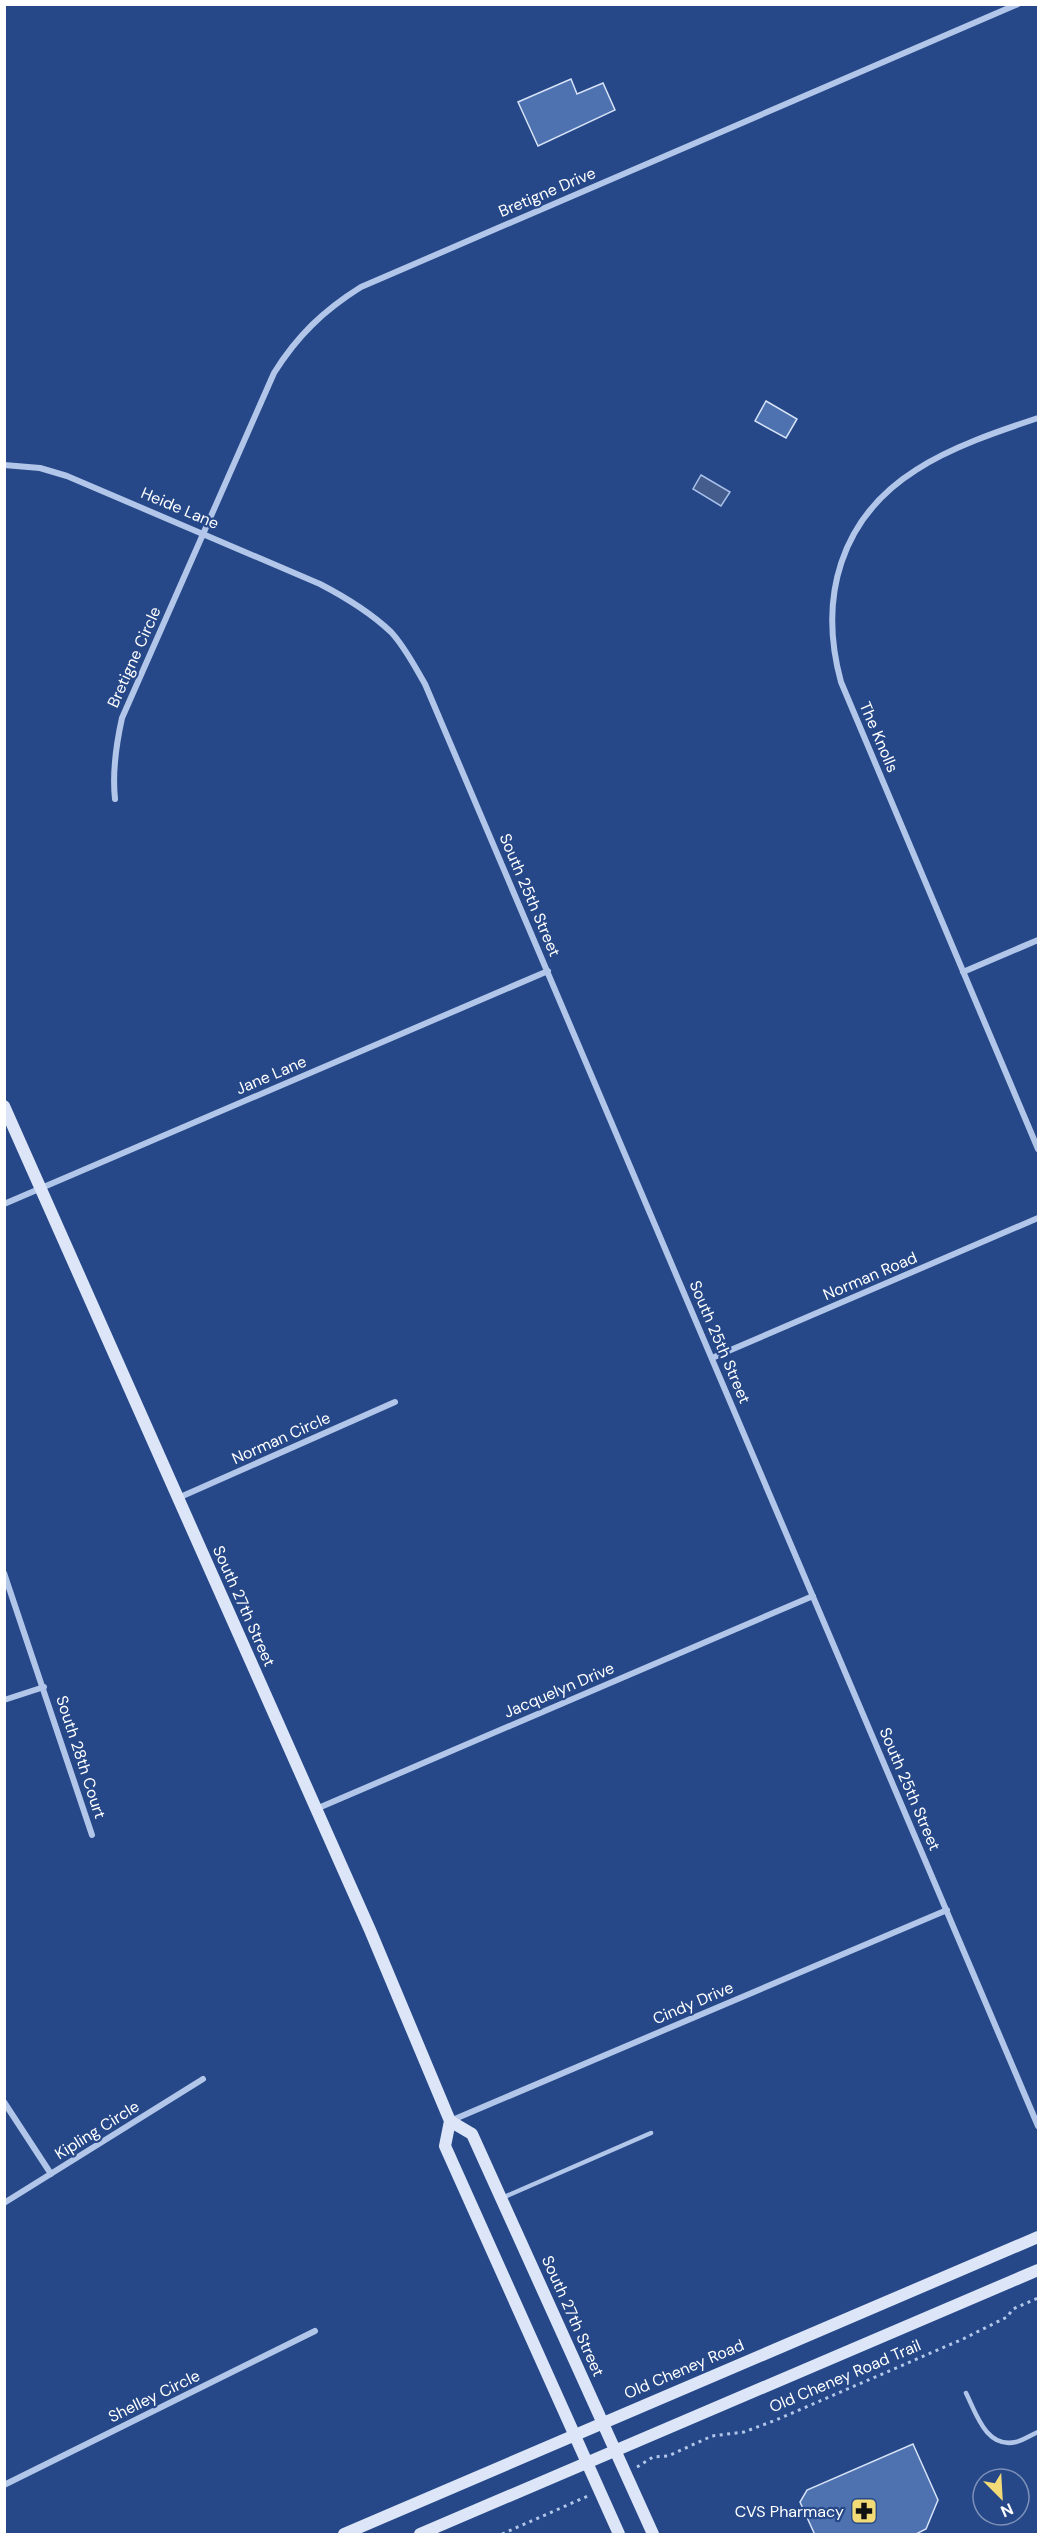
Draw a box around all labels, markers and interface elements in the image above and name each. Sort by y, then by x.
street label: Bretigne Drive [495,162,599,222]
street label: Heide Lane [138,482,222,534]
street label: Bretigne Circle [102,603,166,711]
street label: The Knolls [855,699,903,775]
street label: South 25th Street [495,830,565,960]
street label: Jane Lane [233,1051,309,1099]
street label: Norman Road [820,1247,920,1305]
street label: South 25th Street [685,1277,755,1407]
street label: Norman Circle [228,1407,334,1469]
street label: South 27th Street [208,1542,280,1670]
street label: Jacquelyn Drive [501,1657,617,1723]
street label: South 28th Court [51,1693,111,1821]
street label: South 25th Street [875,1724,945,1854]
street label: Cindy Drive [650,1977,736,2029]
street label: Kipling Circle [51,2096,143,2164]
street label: South 27th Street [537,2252,609,2380]
street label: Old Cheney Road [621,2334,747,2404]
street label: Old Cheney Road Trail [766,2335,924,2417]
street label: Shelley Circle [105,2365,203,2427]
north arrow [971,2467,1031,2527]
pharmacy icon: CVS Pharmacy [849,2496,879,2526]
text: N [997,2498,1016,2522]
place label: CVS Pharmacy [735,2501,844,2522]

